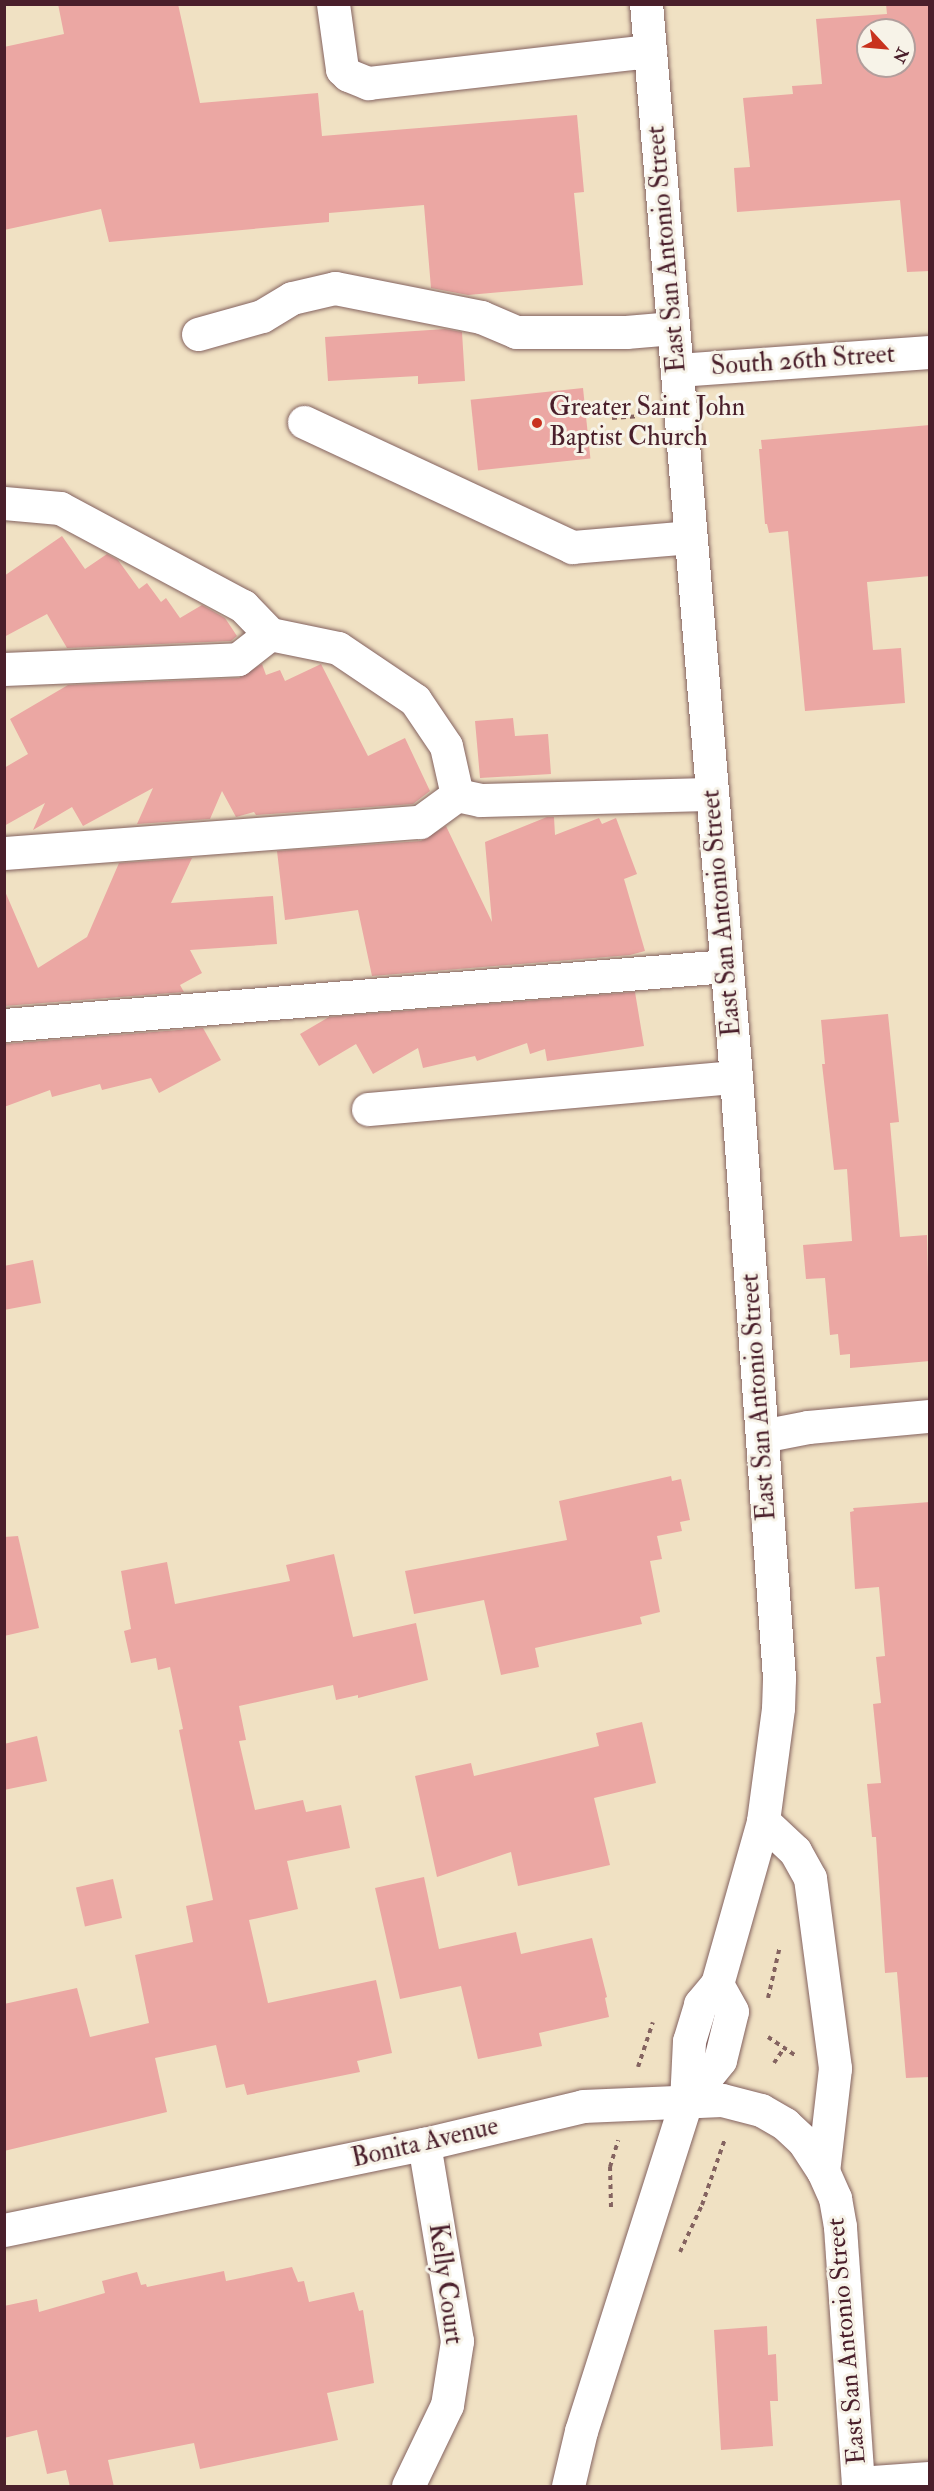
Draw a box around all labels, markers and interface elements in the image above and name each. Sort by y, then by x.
north arrow [856,18,916,78]
text: N [888,44,913,66]
street label: East San Antonio Street [641,124,693,374]
street label: South 26th Street [710,339,896,383]
place label: Greater Saint John Baptist Church [549,392,745,454]
marker: Greater Saint John Baptist Church [530,416,544,430]
street label: East San Antonio Street [696,788,748,1038]
street label: East San Antonio Street [735,1272,783,1522]
street label: Bonita Avenue [349,2111,501,2175]
street label: East San Antonio Street [821,2216,873,2466]
street label: Kelly Court [421,2221,469,2347]

